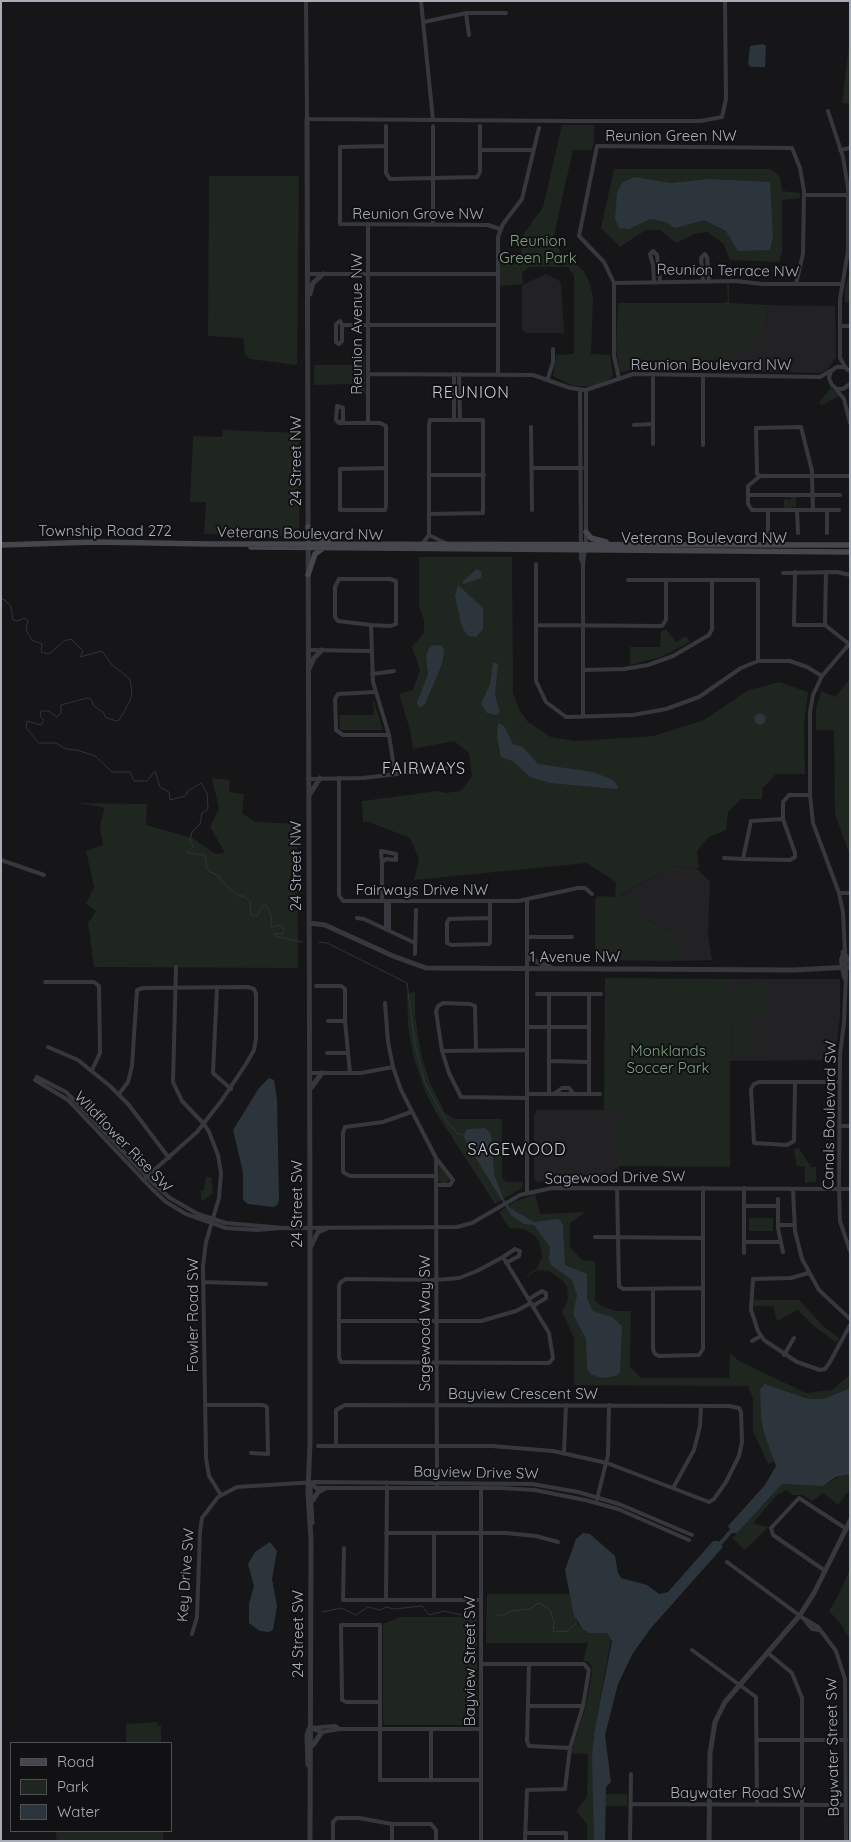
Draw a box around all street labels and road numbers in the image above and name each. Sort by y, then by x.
street label: Reunion Green NW [605,127,737,145]
street label: Reunion Grove NW [352,205,484,223]
street label: Reunion Avenue NW [348,253,366,395]
street label: Reunion Terrace NW [657,261,799,281]
street label: Reunion Boulevard NW [631,356,791,374]
street label: 24 Street NW [287,416,305,506]
street label: Township Road 272 [38,522,172,540]
street label: Veterans Boulevard NW [217,524,383,544]
street label: Veterans Boulevard NW [621,529,787,547]
street label: 24 Street NW [287,821,305,911]
street label: Fairways Drive NW [356,881,488,899]
street label: 1 Avenue NW [530,948,620,966]
street label: Canals Boulevard SW [820,1040,840,1190]
street label: Wildflower Rise SW [70,1088,176,1196]
street label: 24 Street SW [288,1160,306,1248]
street label: Sagewood Drive SW [544,1168,686,1188]
street label: Sagewood Way SW [416,1255,434,1391]
street label: Fowler Road SW [184,1258,202,1372]
street label: Bayview Crescent SW [448,1385,598,1403]
street label: Bayview Drive SW [413,1463,539,1483]
street label: Key Drive SW [174,1528,198,1622]
street label: 24 Street SW [289,1590,307,1678]
street label: Bayview Street SW [461,1596,479,1726]
street label: Baywater Street SW [823,1677,843,1817]
street label: Baywater Road SW [670,1784,806,1802]

